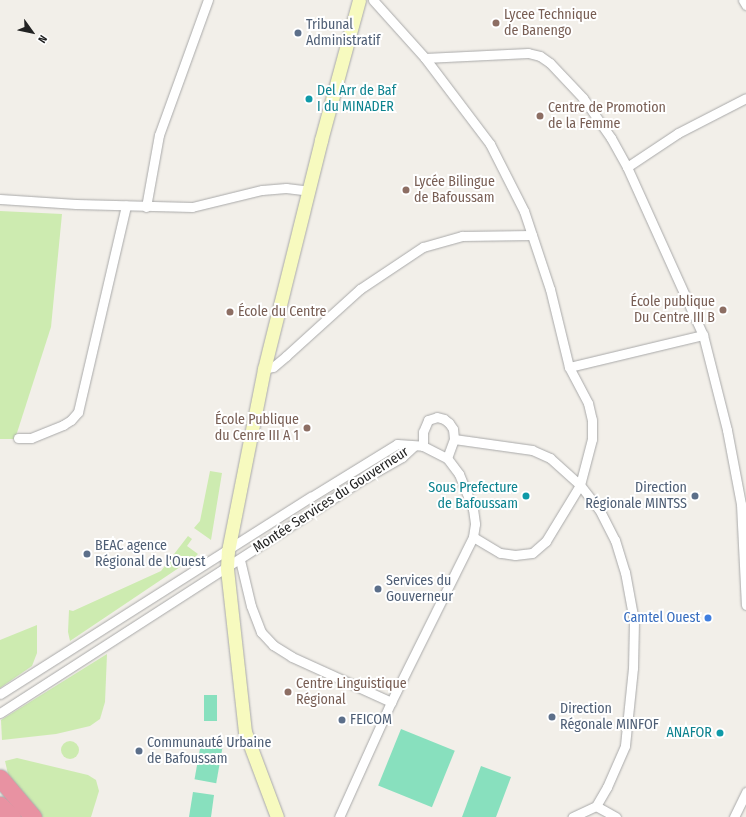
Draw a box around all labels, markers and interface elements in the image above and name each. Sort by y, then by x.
place label: Lycee Technique de Banengo [504,7,597,40]
north arrow [12,12,52,52]
place label: Tribunal Administratif [306,17,380,50]
marker: Lycee Technique de Banengo [491,18,501,28]
marker: Tribunal Administratif [293,28,303,38]
text: N [35,33,50,45]
place label: Del Arr de Baf I du MINADER [317,83,396,116]
marker: Del Arr de Baf I du MINADER [304,94,314,104]
place label: Centre de Promotion de la Femme [548,100,666,132]
marker: Centre de Promotion de la Femme [535,111,545,121]
place label: Lycée Bilingue de Bafoussam [414,174,495,206]
marker: Lycée Bilingue de Bafoussam [401,185,411,195]
place label: École publique Du Centre III B [631,294,715,326]
place label: École du Centre [238,304,326,320]
marker: École publique Du Centre III B [718,305,728,315]
marker: École du Centre [225,307,235,317]
place label: École Publique du Cenre III A 1 [215,412,299,444]
marker: École Publique du Cenre III A 1 [302,423,312,433]
street label: Montée Services du Gouverneur [250,443,412,557]
place label: Sous Prefecture de Bafoussam [428,480,518,512]
place label: Direction Régionale MINTSS [585,480,687,512]
marker: Sous Prefecture de Bafoussam [521,491,531,501]
marker: Direction Régionale MINTSS [690,491,700,501]
place label: BEAC agence Régional de l'Ouest [95,538,206,570]
marker: BEAC agence Régional de l'Ouest [82,549,92,559]
place label: Services du Gouverneur [386,573,453,606]
marker: Services du Gouverneur [373,584,383,594]
place label: Camtel Ouest [624,610,700,626]
marker: Camtel Ouest [703,613,713,623]
place label: Centre Linguistique Régional [296,676,407,708]
marker: Centre Linguistique Régional [283,687,293,697]
place label: Direction Régonale MINFOF [560,701,659,734]
place label: FEICOM [350,712,392,728]
marker: Direction Régonale MINFOF [547,712,557,722]
marker: FEICOM [337,715,347,725]
place label: ANAFOR [666,725,712,741]
marker: ANAFOR [715,728,725,738]
place label: Communauté Urbaine de Bafoussam [147,735,271,768]
marker: Communauté Urbaine de Bafoussam [134,746,144,756]

